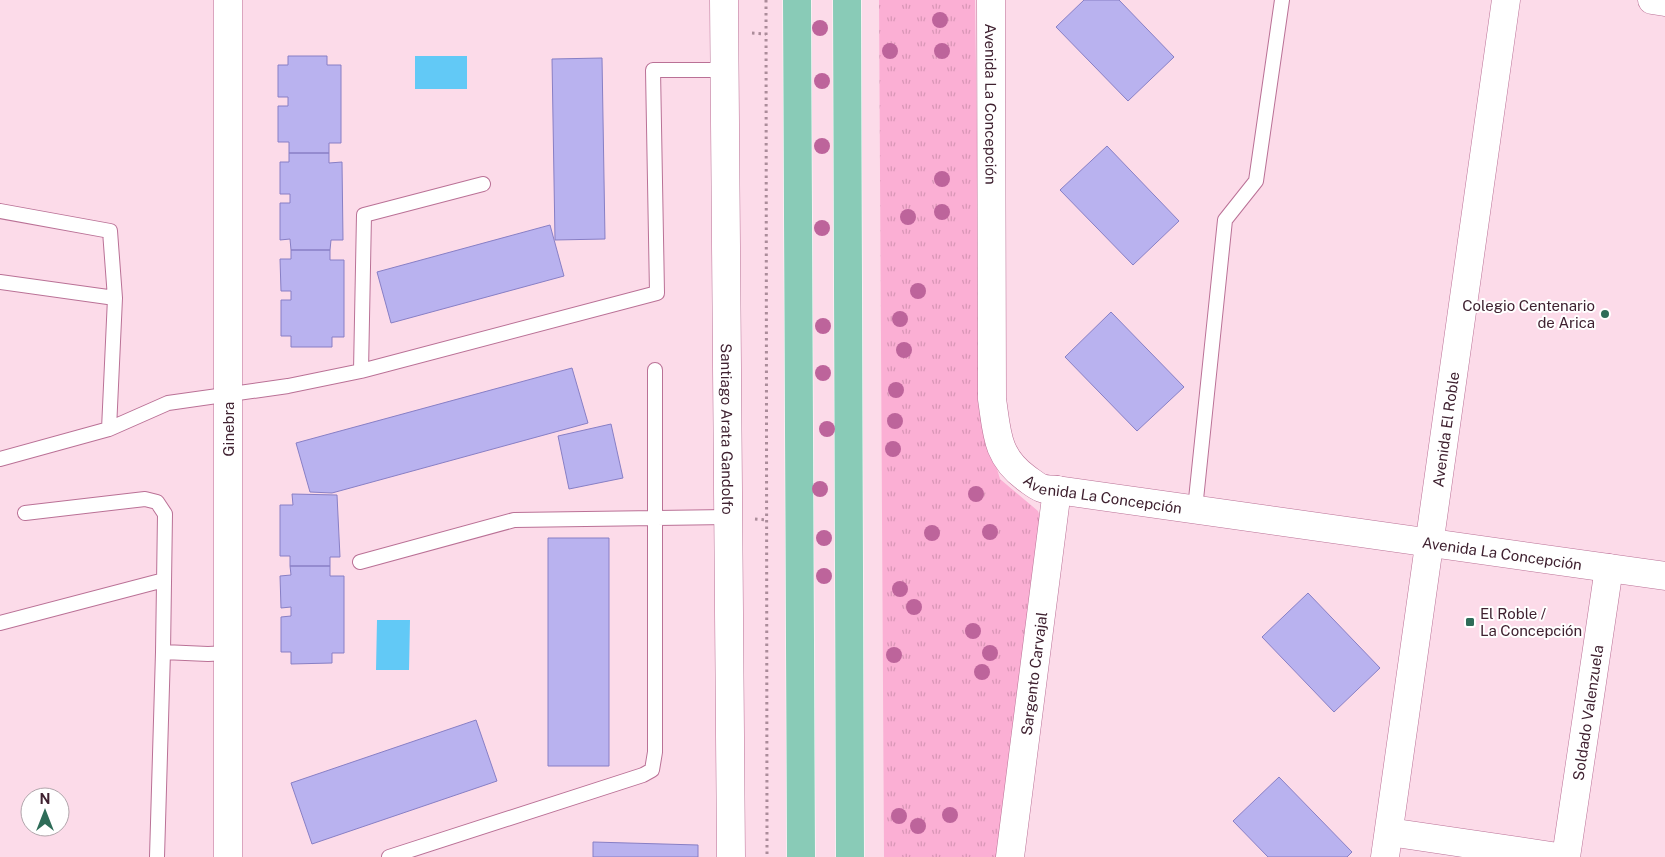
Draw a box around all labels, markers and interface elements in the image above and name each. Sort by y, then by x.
street label: Avenida La Concepción [983,23,1000,185]
place label: Colegio Centenario de Arica [1462,297,1595,331]
marker: Colegio Centenario de Arica [1599,308,1611,320]
street label: Santiago Arata Gandolfo [718,343,737,515]
street label: Avenida El Roble [1429,370,1462,488]
street label: Ginebra [220,402,237,456]
street label: Avenida La Concepción [1020,471,1183,516]
street label: Avenida La Concepción [1421,533,1583,573]
place label: El Roble / La Concepción [1480,605,1582,639]
street label: Sargento Carvajal [1017,611,1050,736]
marker: El Roble / La Concepción [1464,616,1476,628]
street label: Soldado Valenzuela [1569,644,1606,782]
north arrow [20,787,70,837]
text: N [40,791,50,807]

